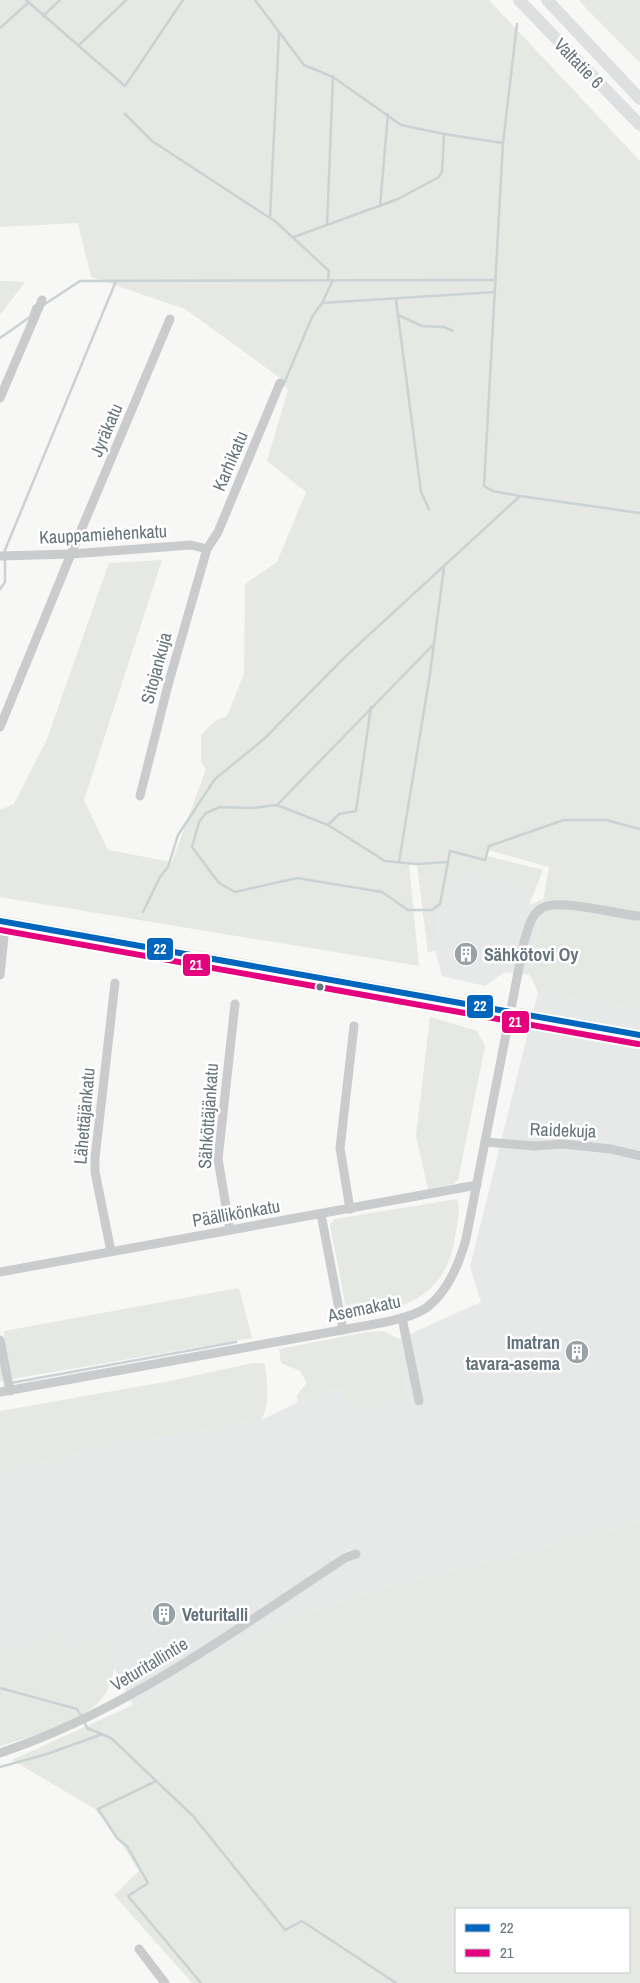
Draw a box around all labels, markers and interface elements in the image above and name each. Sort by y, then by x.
street label: Valtatie 6 [549,32,609,94]
street label: Jyräkatu [84,399,128,461]
street label: Karhikatu [206,427,254,495]
street label: Kauppamiehenkatu [38,518,168,550]
street label: Sitojankuja [134,629,178,707]
line badge: 22 [146,937,174,961]
text: 22 [154,940,166,958]
building icon: Sähkötovi Oy [453,941,479,967]
place label: Sähkötovi Oy [484,942,579,967]
line badge: 21 [182,953,211,977]
text: 21 [190,956,203,974]
unlabelled marker [315,982,325,992]
line badge: 22 [466,994,494,1019]
text: 22 [474,997,486,1015]
line badge: 21 [501,1010,530,1034]
text: 21 [509,1013,522,1031]
street label: Sähköttäjänkatu [192,1062,224,1170]
street label: Lähettäjänkatu [67,1067,101,1165]
street label: Raidekuja [529,1116,597,1144]
street label: Päällikönkatu [190,1193,282,1233]
street label: Asemakatu [324,1288,403,1328]
place label: Imatran tavara-asema [466,1330,561,1376]
building icon: Imatran tavara-asema [564,1339,590,1365]
building icon: Veturitalli [151,1601,177,1627]
place label: Veturitalli [182,1602,248,1627]
street label: Veturitallintie [106,1631,192,1697]
legend [455,1908,630,1973]
text: 22 [500,1917,514,1938]
text: 21 [500,1942,514,1963]

